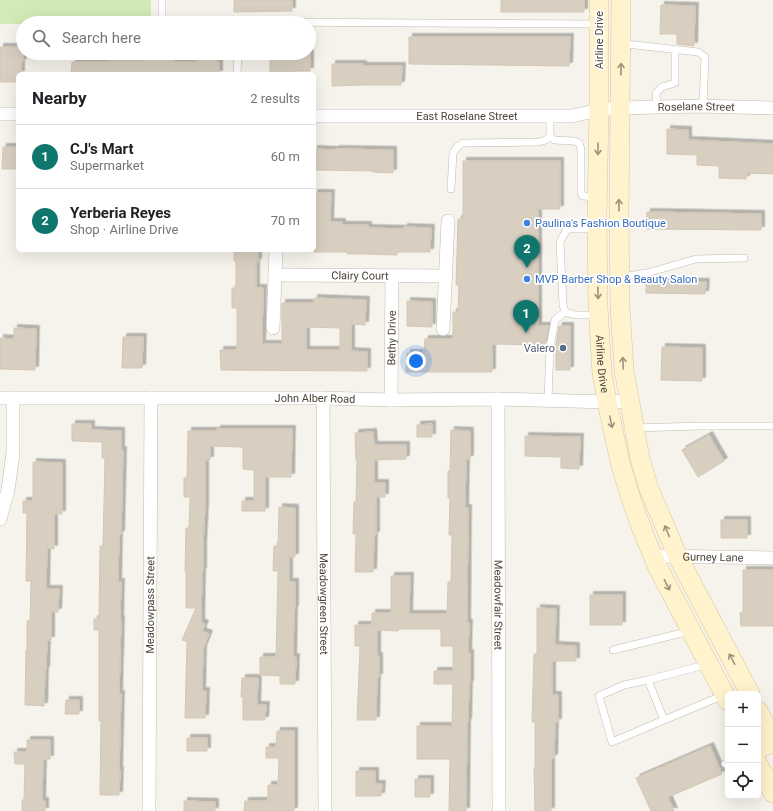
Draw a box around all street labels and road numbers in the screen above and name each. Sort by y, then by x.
street label: Airline Drive [593,11,606,69]
street label: Roselane Street [658,99,735,114]
street label: East Roselane Street [416,110,518,123]
street label: Clairy Court [331,269,389,282]
street label: Bethy Drive [385,310,398,366]
street label: Airline Drive [593,334,612,394]
street label: John Alber Road [275,392,356,405]
street label: Gurney Lane [682,550,744,564]
street label: Meadowgreen Street [317,553,331,655]
street label: Meadowpass Street [143,556,157,654]
street label: Meadowfair Street [492,560,505,651]

